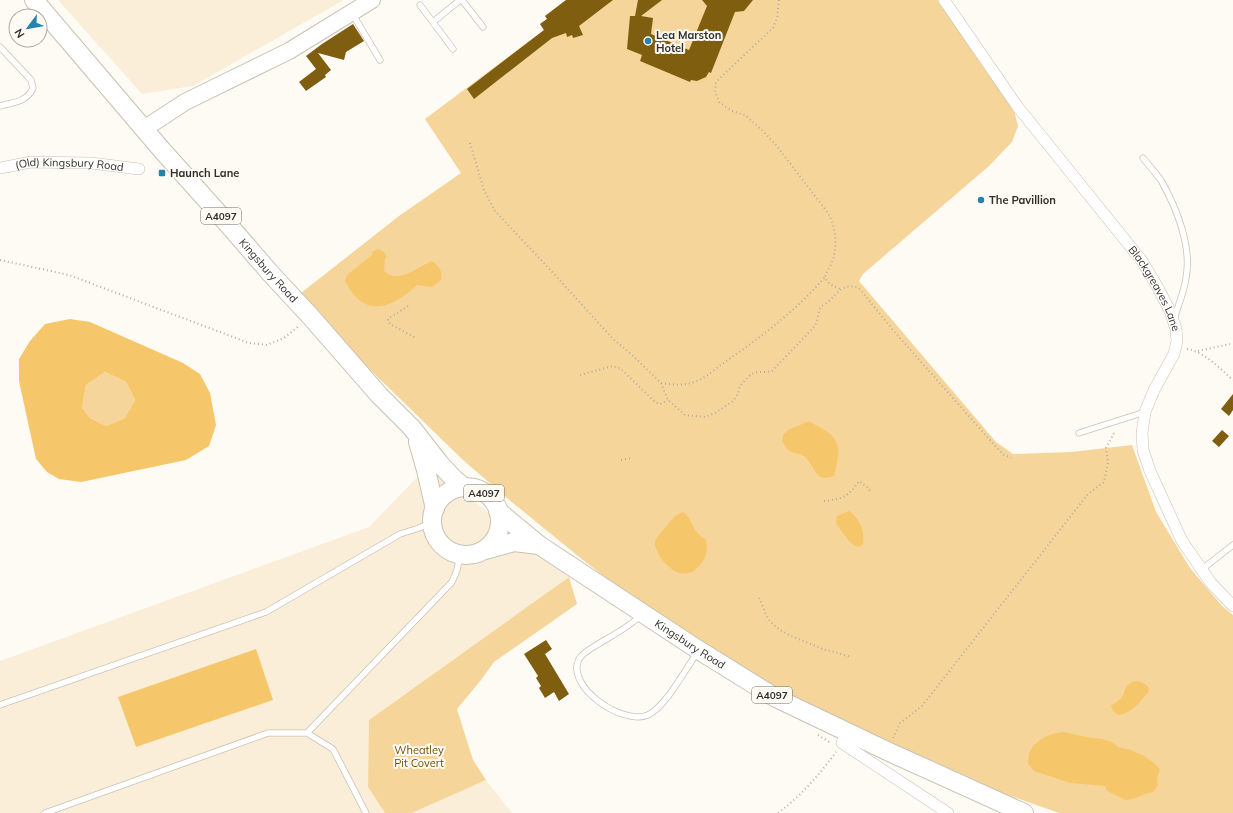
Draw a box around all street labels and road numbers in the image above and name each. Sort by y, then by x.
street label: (Old) Kingsbury Road [14,155,124,174]
road number: A4097 [201,208,241,224]
street label: Kingsbury Road [236,235,301,305]
street label: Blackgreaves Lane [1125,243,1183,333]
road number: A4097 [464,485,504,501]
street label: Kingsbury Road [652,616,728,672]
road number: A4097 [752,687,792,703]

